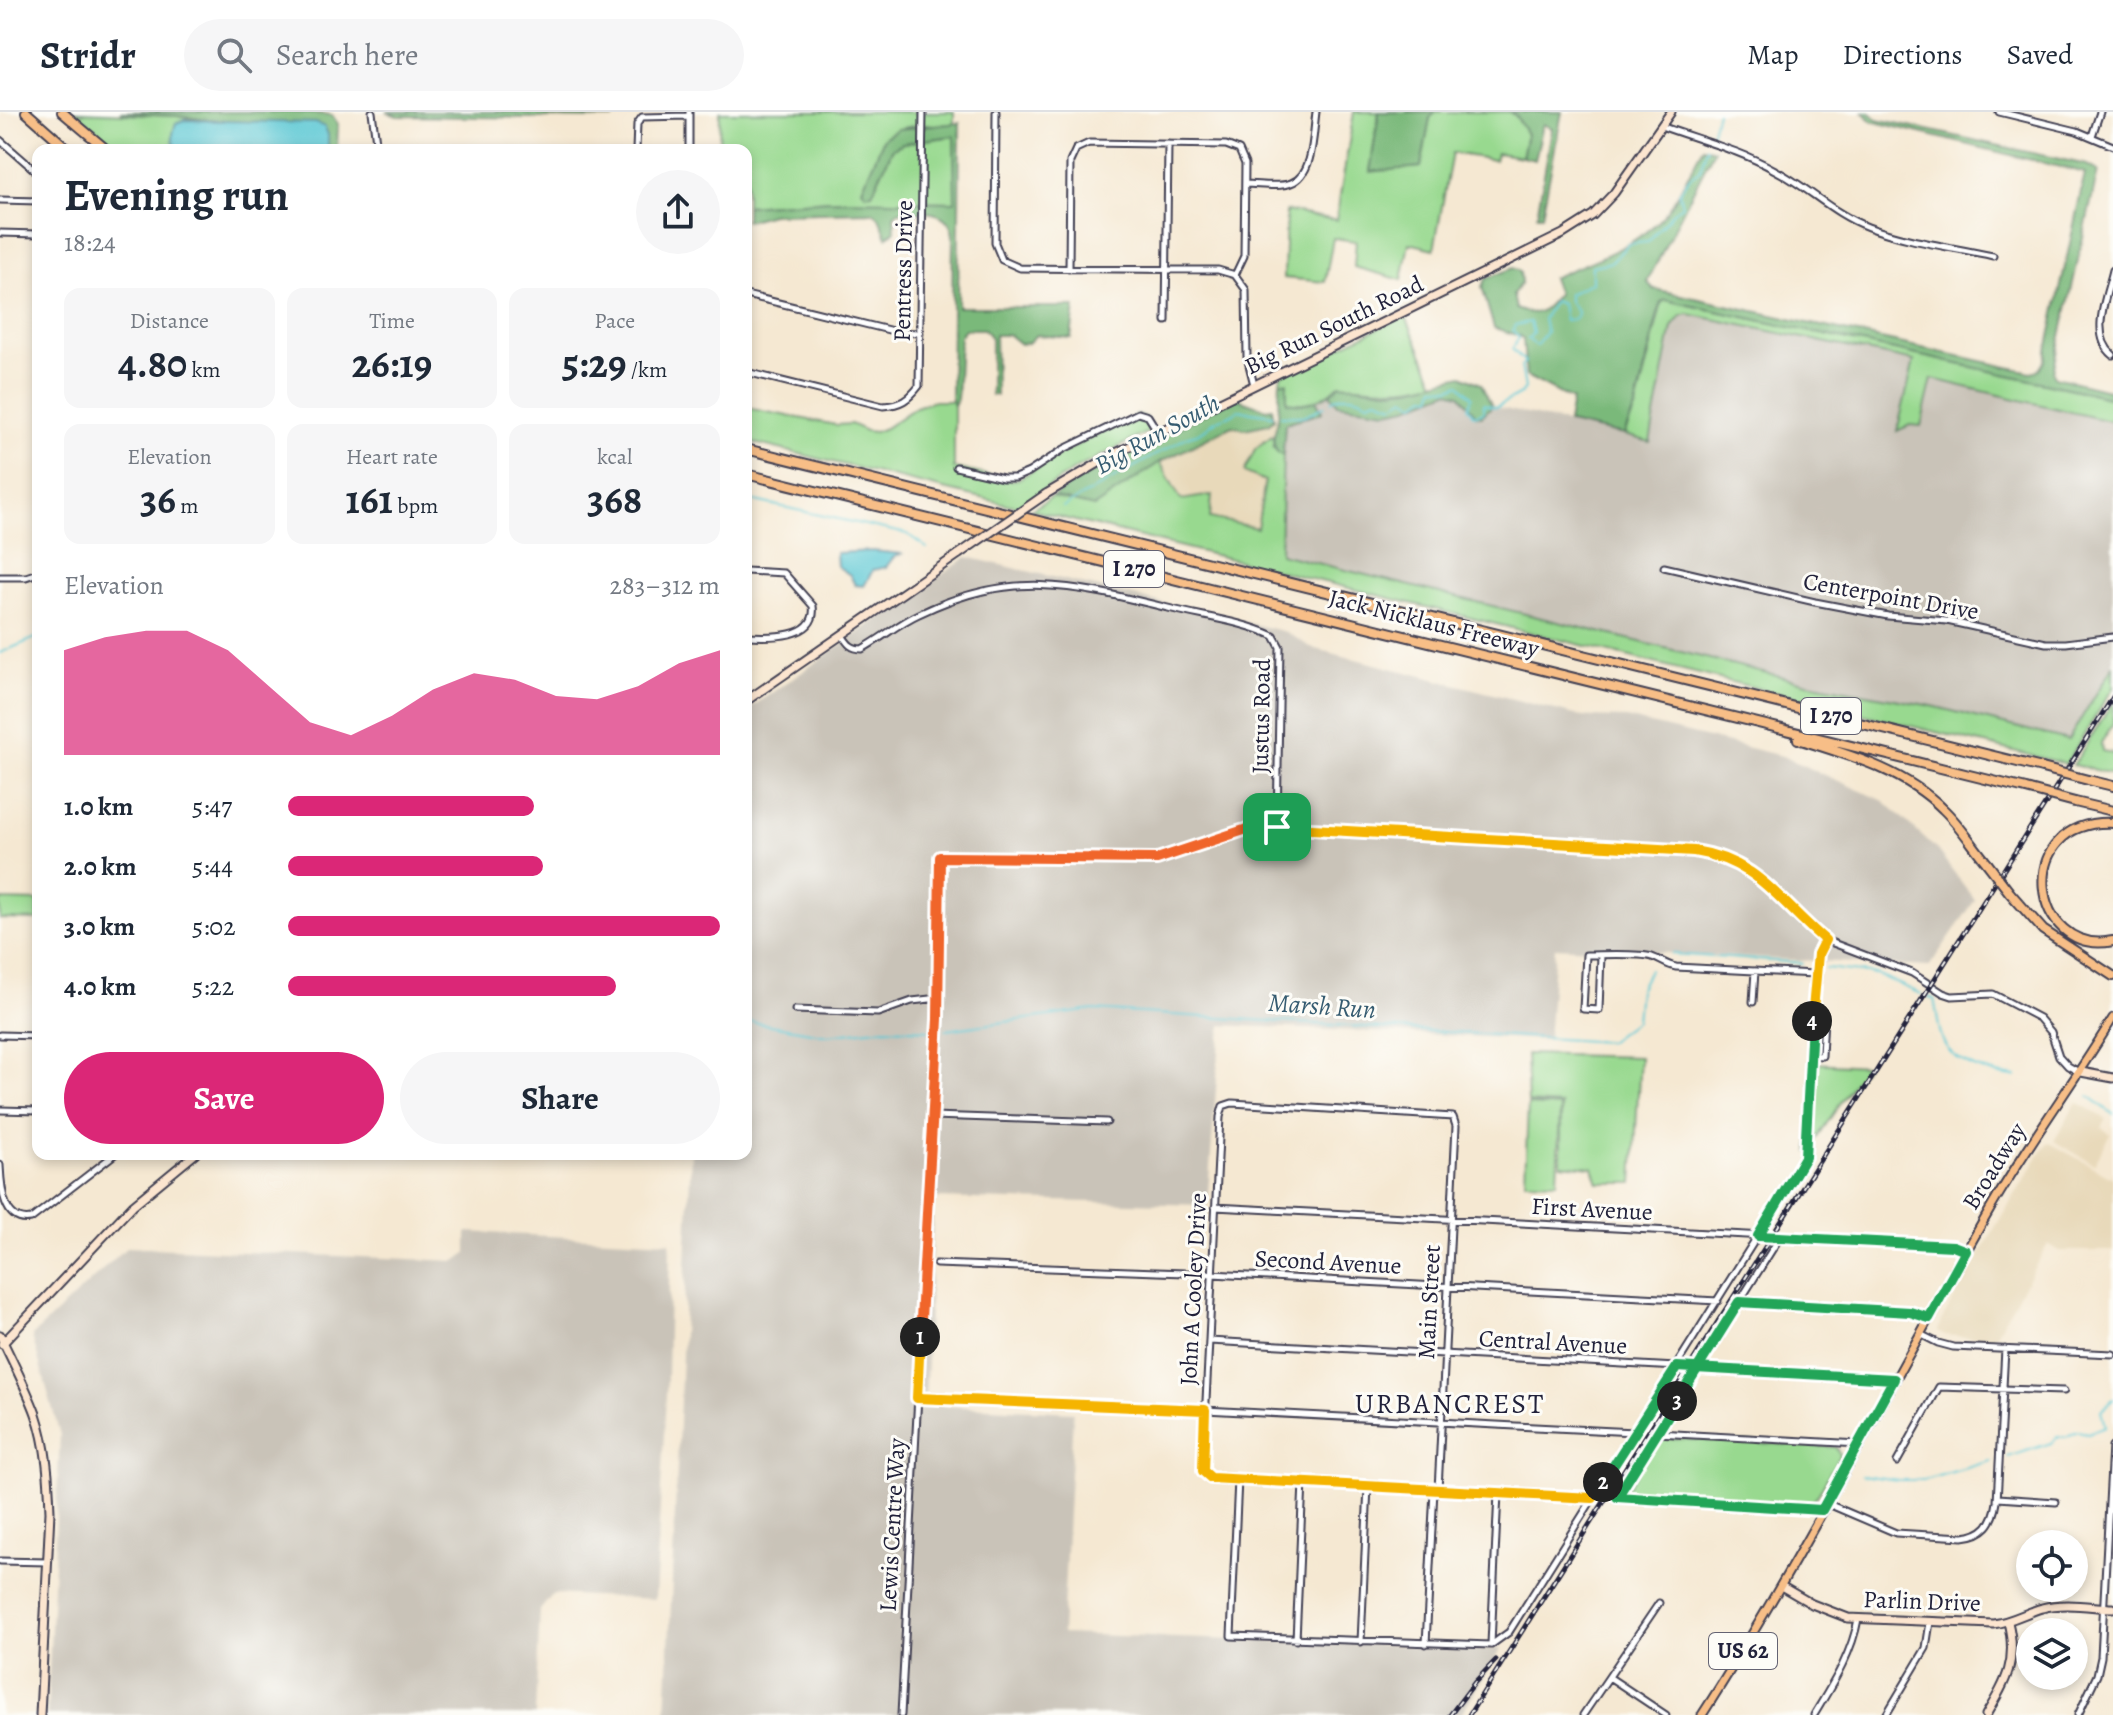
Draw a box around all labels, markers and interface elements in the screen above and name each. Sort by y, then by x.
search box [184,19,744,91]
text: Stridr [40,29,136,81]
icon: search [212,33,256,77]
text: Search here [276,35,419,75]
text: Map [1747,36,1798,74]
text: Directions [1842,36,1963,74]
text: Saved [2007,36,2073,74]
text: Evening run [64,165,289,225]
button: share [636,170,720,254]
street label: Pentress Drive [886,200,920,342]
text: 18:24 [64,225,116,260]
street label: Big Run South Road [1239,268,1429,382]
text: Distance [130,306,209,336]
text: Time [369,306,415,336]
text: Pace [594,306,635,336]
text: 4.80 [118,336,187,391]
text: 26:19 [352,336,432,391]
text: 5:29 [562,336,626,391]
text: km [187,355,221,385]
text: /km [626,355,667,385]
water label: Big Run South [1088,385,1226,483]
text: Elevation [127,442,212,472]
text: Heart rate [346,442,438,472]
text: kcal [597,442,632,472]
text: 36 [140,472,176,527]
text: 161 [346,472,393,527]
text: 368 [587,472,642,527]
text: m [176,491,199,521]
text: bpm [393,491,438,521]
road number: I 270 [1104,551,1164,587]
street label: Centerpoint Drive [1801,565,1981,627]
text: Elevation [64,568,164,603]
text: 283–312 m [610,568,720,603]
street label: Jack Nicklaus Freeway [1325,581,1543,665]
street label: Justus Road [1244,658,1278,774]
road number: I 270 [1801,698,1861,734]
text: 1.0 km [64,789,133,824]
text: 5:47 [192,789,232,824]
pin [1243,793,1311,861]
icon: arrive [1255,805,1299,849]
text: 2.0 km [64,849,137,884]
text: 5:44 [192,849,233,884]
text: 3.0 km [64,909,135,944]
text: 5:02 [192,909,236,944]
text: 4.0 km [64,969,136,1004]
text: 5:22 [192,969,234,1004]
water label: Marsh Run [1267,985,1377,1027]
pin: 4 [1792,1001,1832,1041]
text: 4 [1807,1006,1817,1036]
button: Save [64,1052,384,1144]
button: Share [400,1052,720,1144]
street label: Broadway [1955,1116,2033,1216]
street label: First Avenue [1530,1190,1654,1228]
street label: John A Cooley Drive [1172,1192,1214,1386]
street label: Second Avenue [1254,1242,1402,1282]
street label: Main Street [1410,1244,1448,1360]
pin: 1 [900,1317,940,1357]
text: 1 [916,1322,924,1352]
street label: Central Avenue [1478,1322,1628,1362]
pin: 3 [1657,1381,1697,1421]
district label: URBANCREST [1355,1385,1545,1423]
text: 3 [1672,1386,1682,1416]
street label: Lewis Centre Way [871,1437,913,1613]
pin: 2 [1583,1462,1623,1502]
text: 2 [1598,1467,1608,1497]
map controls [2016,1530,2088,1690]
button: locate [2016,1530,2088,1602]
street label: Parlin Drive [1863,1583,1981,1619]
button: layers [2016,1618,2088,1690]
road number: US 62 [1709,1633,1777,1669]

